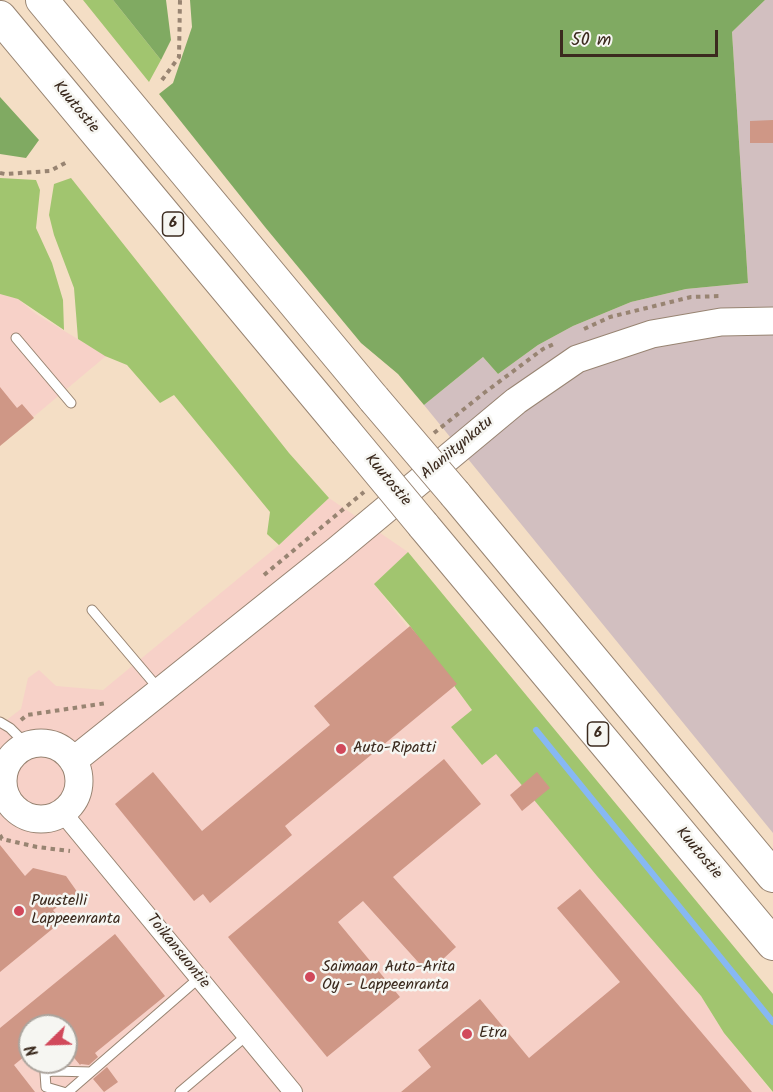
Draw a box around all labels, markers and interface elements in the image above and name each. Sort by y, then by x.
scale bar [563,18,720,56]
text: 50 m [571,26,611,55]
street label: Kuutostie [48,78,102,138]
road number: 6 [162,212,184,236]
street label: Alaniitynkatu [418,413,498,485]
street label: Kuutostie [360,451,414,511]
road number: 6 [588,722,608,746]
place label: Auto-Ripatti [353,739,436,759]
marker: Auto-Ripatti [334,742,348,756]
street label: Kuutostie [671,824,725,884]
place label: Puustelli Lappeenranta [31,892,120,930]
marker: Puustelli Lappeenranta [12,904,26,918]
street label: Toikansuontie [141,911,213,993]
place label: Saimaan Auto-Arita Oy - Lappeenranta [322,958,455,996]
marker: Saimaan Auto-Arita Oy - Lappeenranta [303,970,317,984]
north arrow [18,1014,78,1074]
place label: Etra [479,1024,507,1044]
marker: Etra [460,1027,474,1041]
text: N [19,1041,46,1060]

